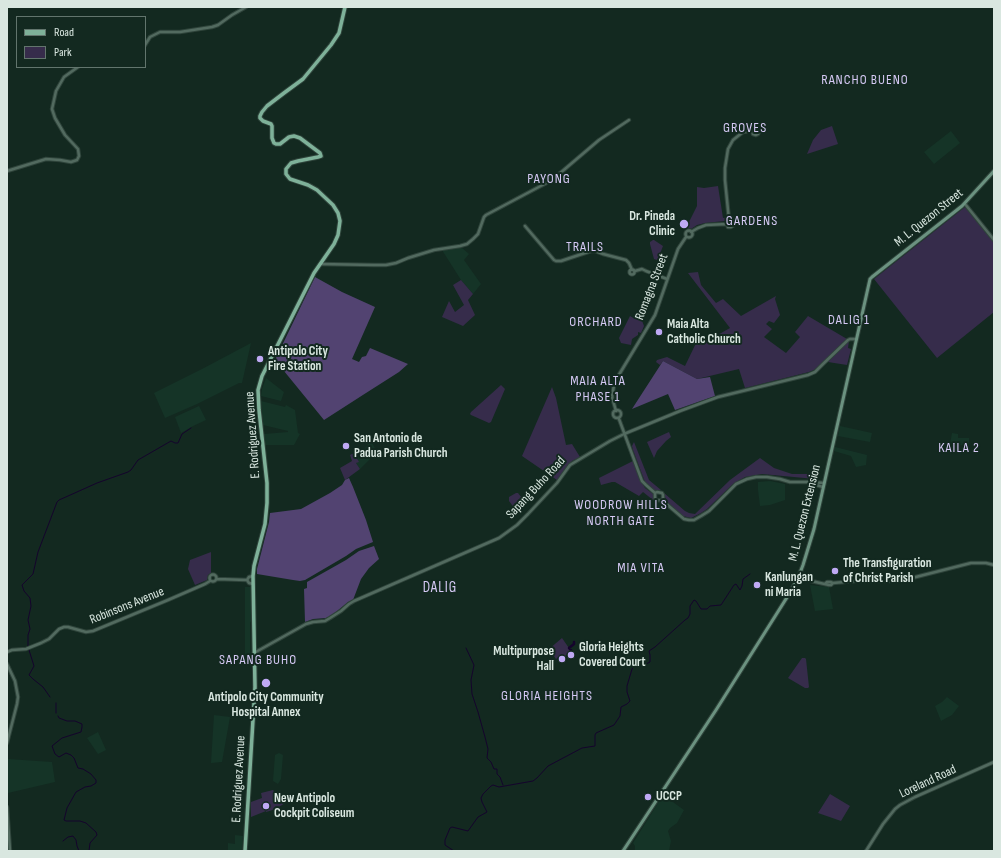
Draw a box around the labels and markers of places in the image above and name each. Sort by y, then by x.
place label: Dr. Pineda Clinic [629,209,675,240]
marker: Dr. Pineda Clinic [678,218,690,230]
place label: Maia Alta Catholic Church [667,317,741,348]
marker: Maia Alta Catholic Church [654,327,664,337]
place label: Antipolo City Fire Station [268,344,328,375]
marker: Antipolo City Fire Station [255,354,265,364]
place label: San Antonio de Padua Parish Church [354,431,448,462]
marker: San Antonio de Padua Parish Church [341,441,351,451]
place label: The Transfiguration of Christ Parish [843,556,932,587]
marker: The Transfiguration of Christ Parish [830,566,840,576]
place label: Kanlungan ni Maria [765,570,813,601]
marker: Kanlungan ni Maria [752,580,762,590]
place label: Gloria Heights Covered Court [579,640,646,671]
place label: Multipurpose Hall [493,644,554,675]
marker: Gloria Heights Covered Court [566,650,576,660]
marker: Multipurpose Hall [557,654,567,664]
marker: Antipolo City Community Hospital Annex [260,677,272,689]
place label: Antipolo City Community Hospital Annex [208,690,324,721]
place label: UCCP [656,789,682,805]
place label: New Antipolo Cockpit Coliseum [274,791,354,822]
marker: UCCP [643,792,653,802]
marker: New Antipolo Cockpit Coliseum [261,801,271,811]

